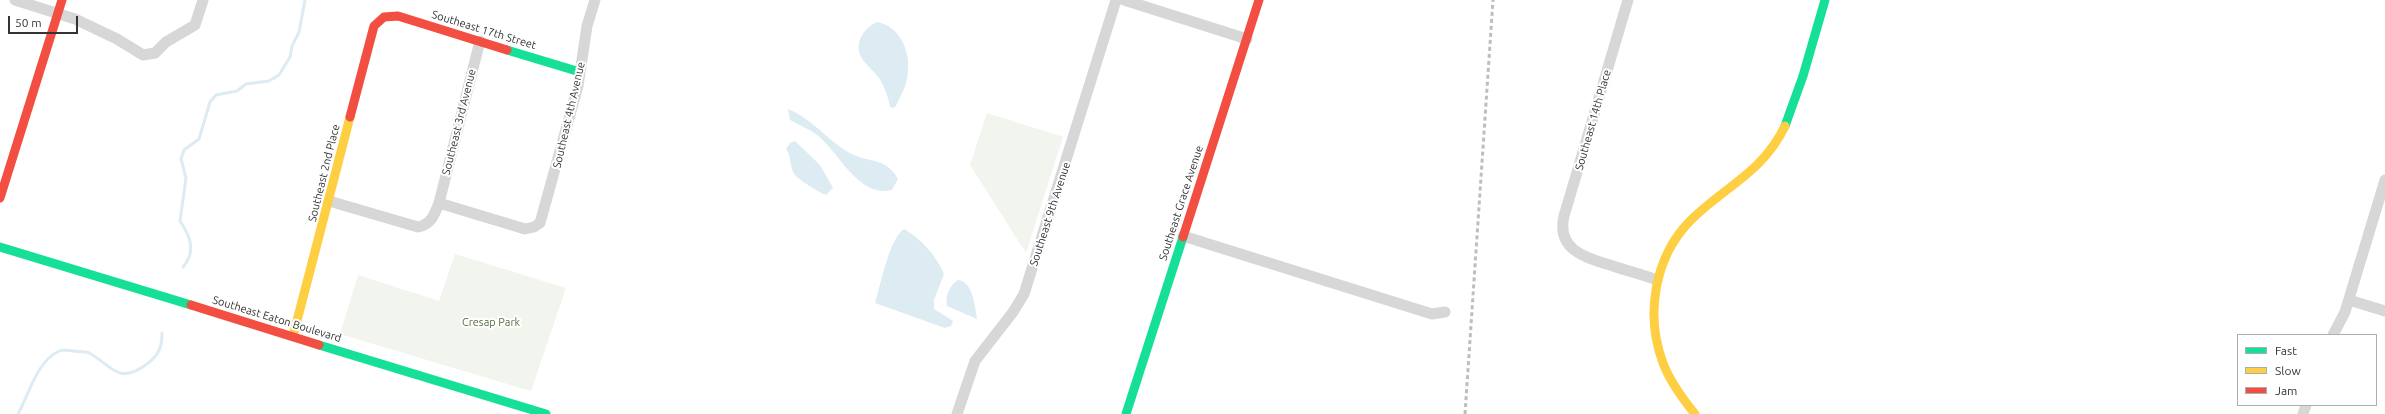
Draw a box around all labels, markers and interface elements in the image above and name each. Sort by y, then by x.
scale bar [10,8,80,34]
street label: Southeast 17th Street [430,8,538,52]
text: 50 m [15,16,42,29]
street label: Southeast 4th Avenue [550,61,588,169]
street label: Southeast 3rd Avenue [439,68,479,176]
street label: Southeast 14th Place [1572,68,1614,172]
street label: Southeast 2nd Place [305,123,343,223]
street label: Southeast Grace Avenue [1156,144,1206,262]
street label: Southeast 9th Avenue [1027,160,1073,268]
street label: Southeast Eaton Boulevard [211,293,343,345]
park label: Cresap Park [462,315,520,329]
legend [2237,334,2377,406]
text: Fast [2275,344,2297,357]
text: Slow [2275,364,2301,377]
text: Jam [2275,384,2297,397]

